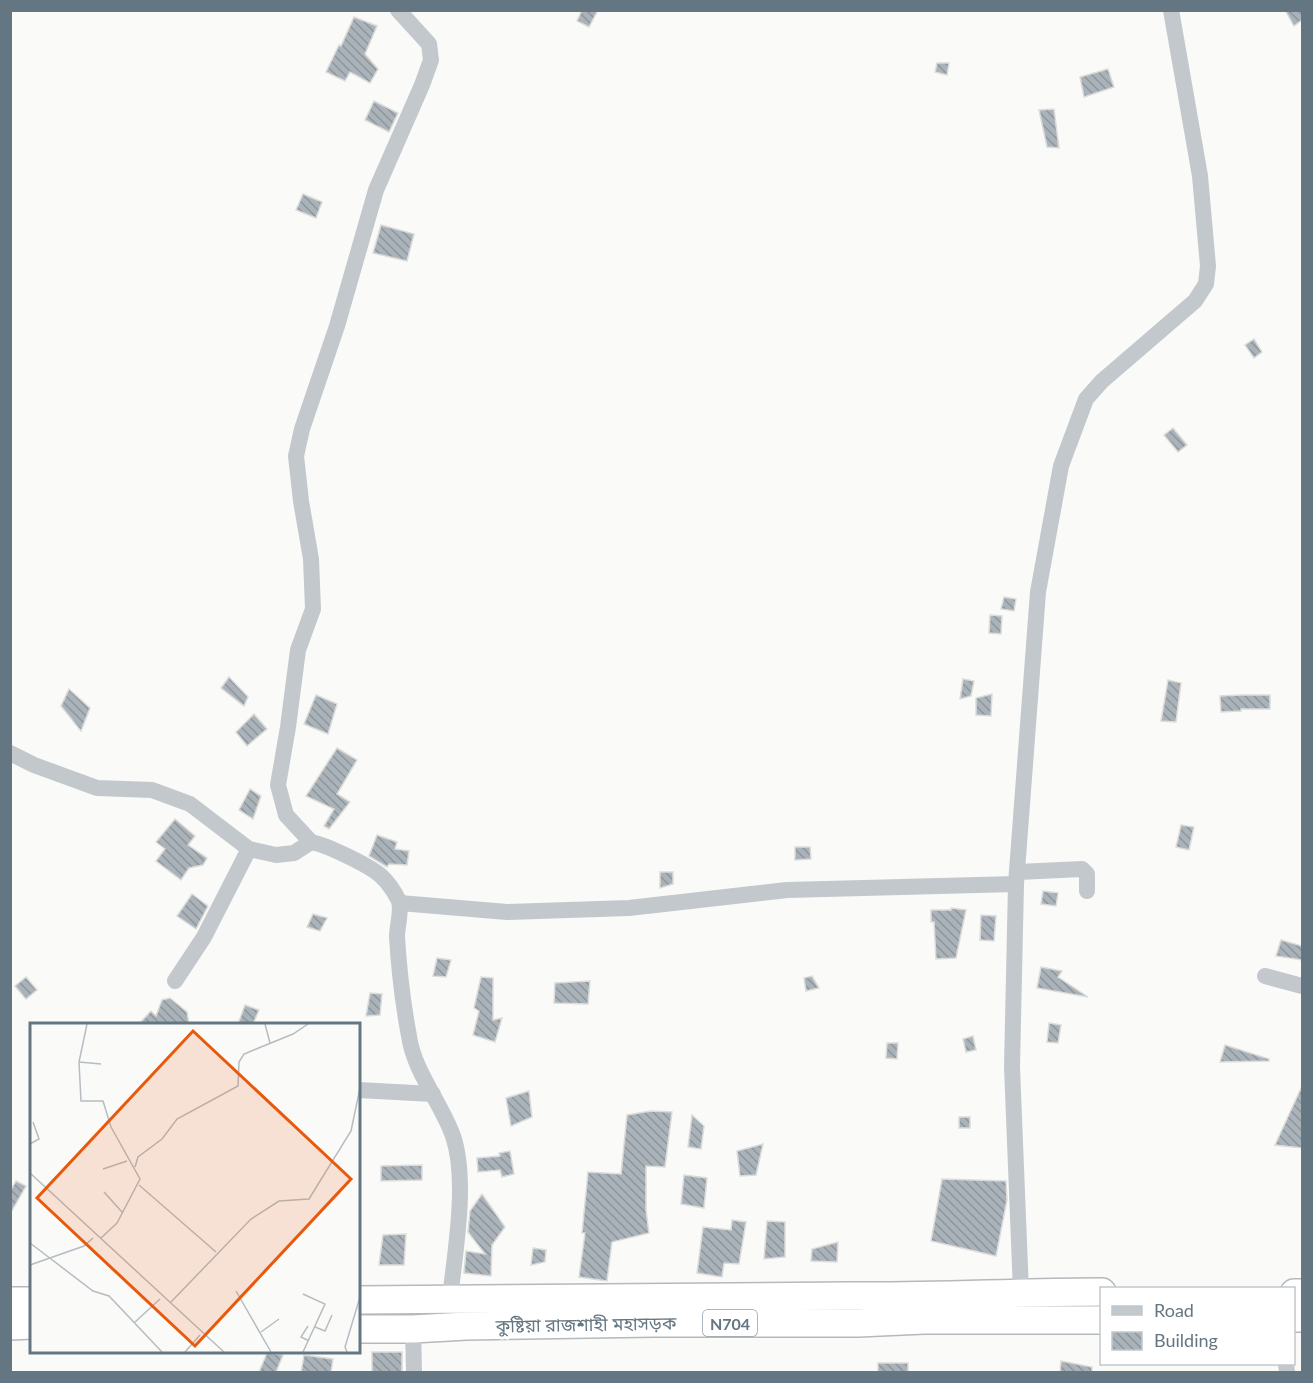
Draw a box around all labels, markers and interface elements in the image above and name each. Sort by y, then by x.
inset map [30,1023,360,1353]
legend [1100,1287,1295,1365]
text: Road [1154,1299,1194,1321]
road number: N704 [703,1310,757,1336]
street label: কুষ্টিয়া রাজশাহী মহাসড়ক [495,1311,677,1338]
text: Building [1154,1329,1218,1351]

